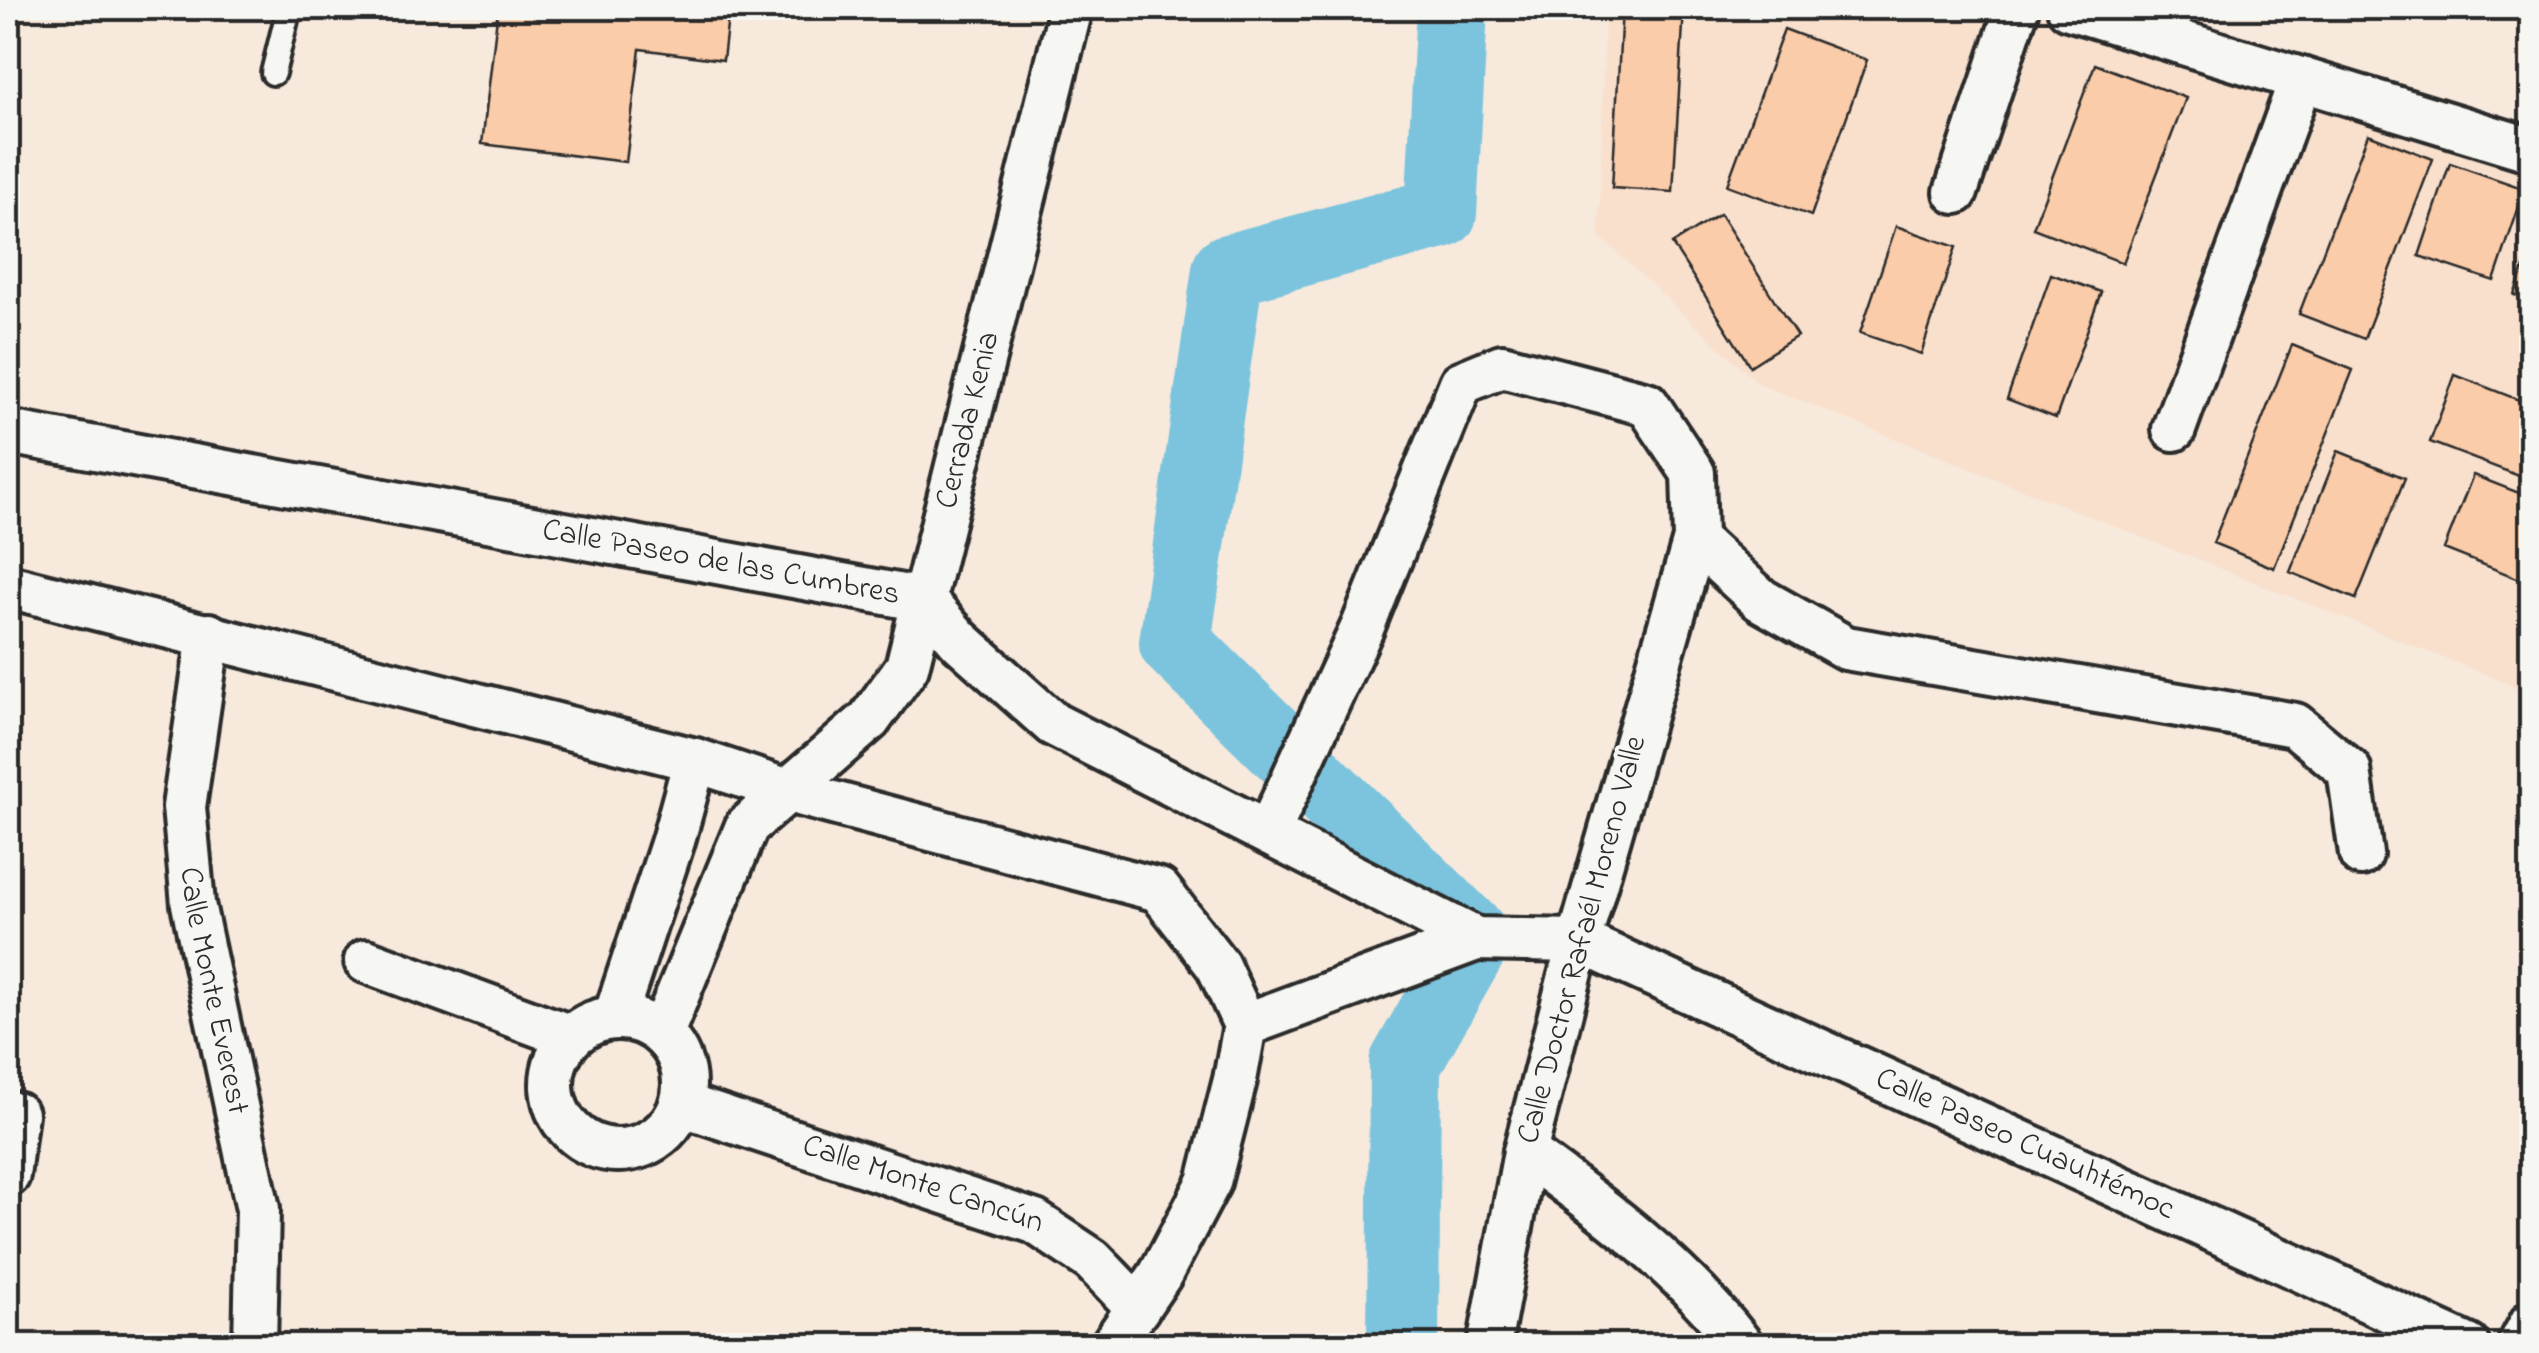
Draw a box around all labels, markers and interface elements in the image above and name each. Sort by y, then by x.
street label: Cerrada Kenia [924,327,1013,514]
street label: Calle Paseo de las Cumbres [539,507,904,619]
street label: Calle Doctor Rafaél Moreno Valle [1506,730,1660,1149]
street label: Calle Monte Everest [166,865,261,1119]
street label: Calle Paseo Cuauhtémoc [1868,1055,2183,1233]
street label: Calle Monte Cancún [796,1123,1050,1247]

